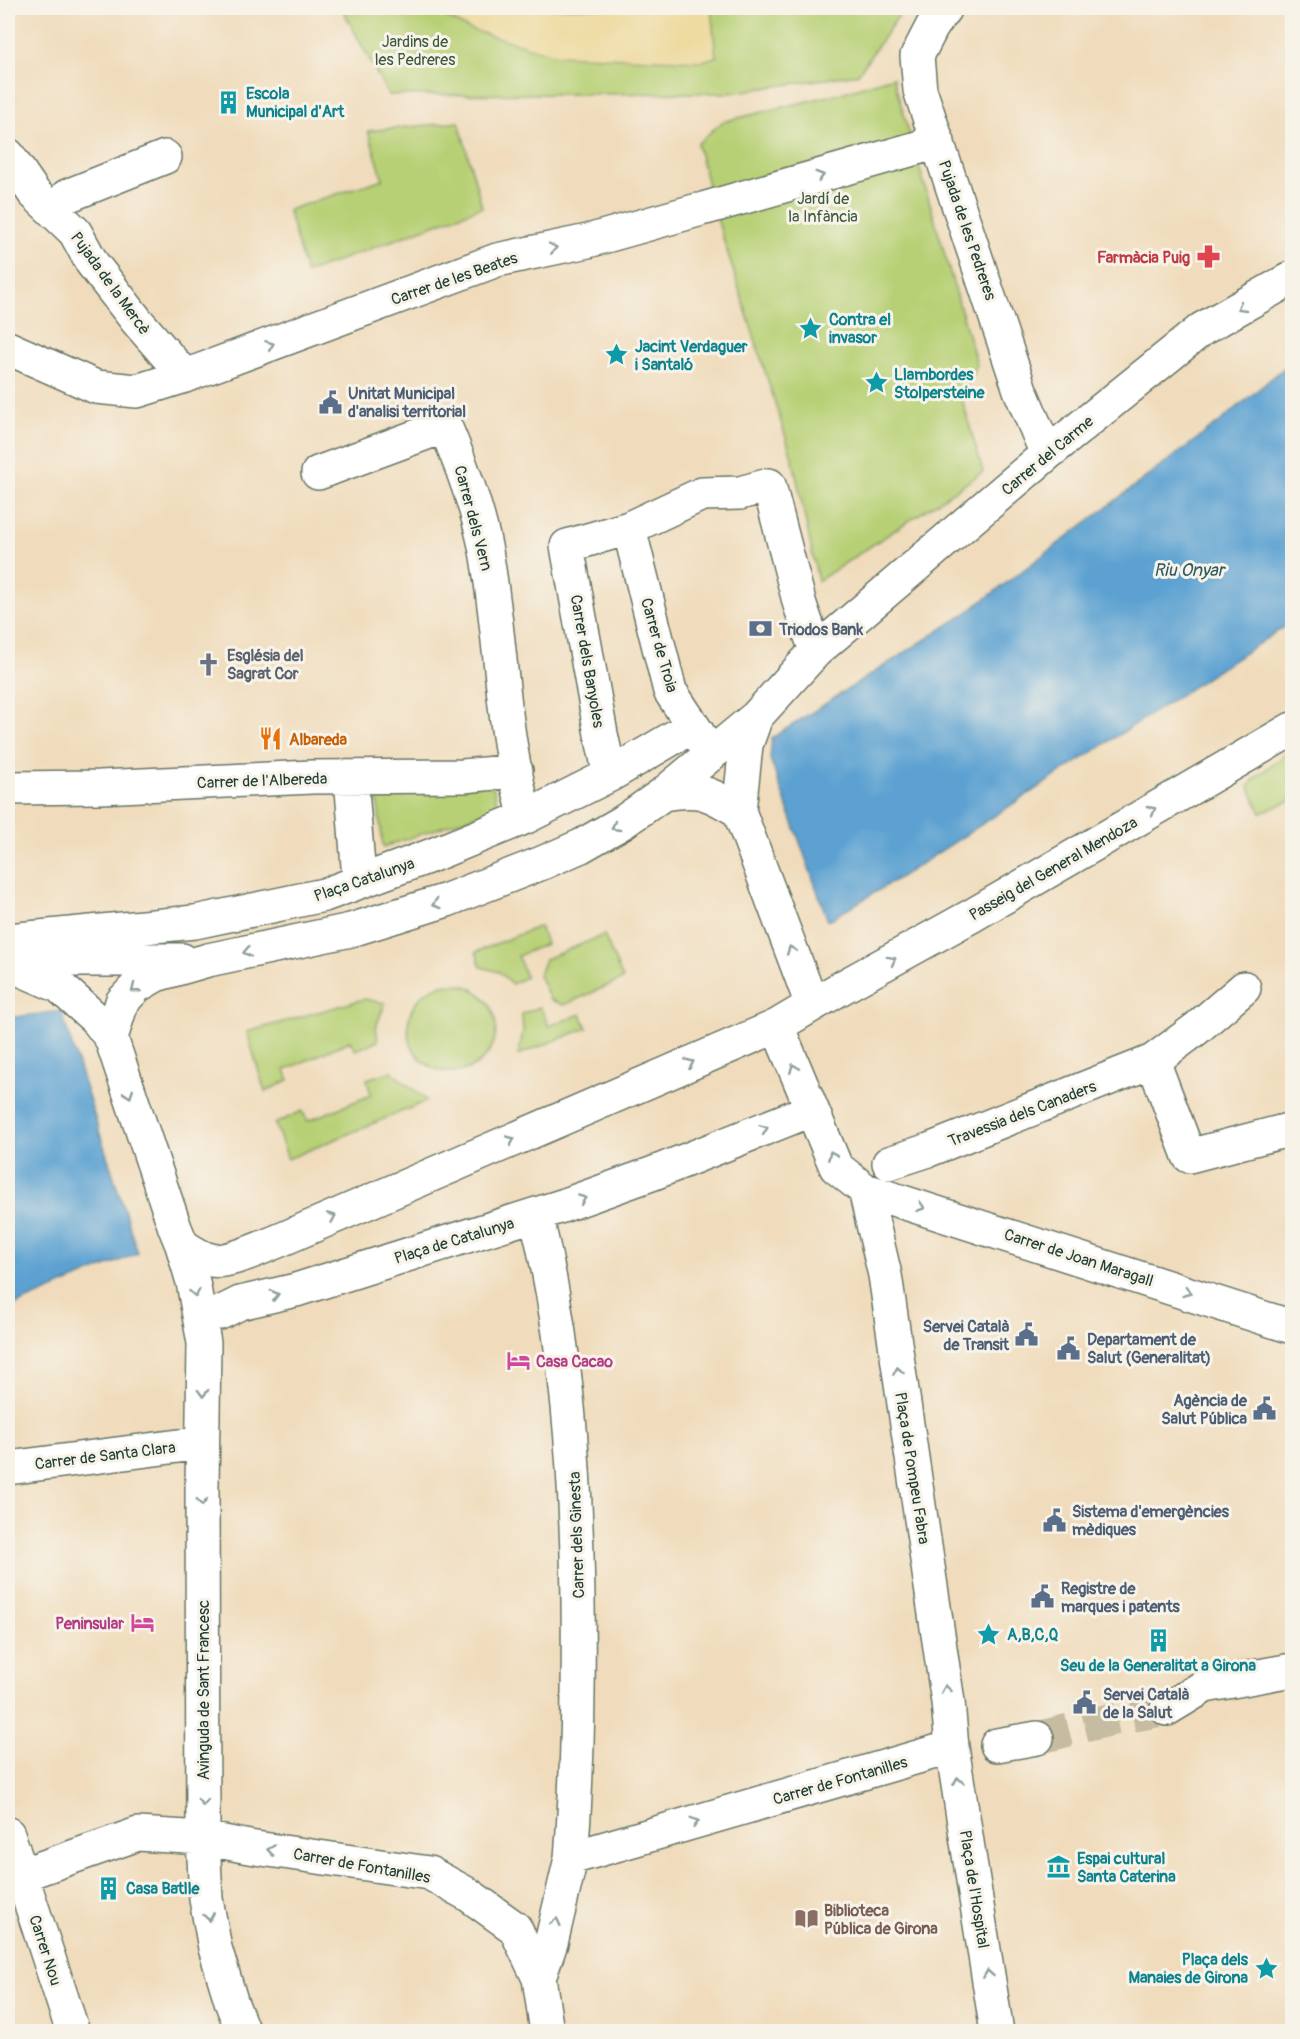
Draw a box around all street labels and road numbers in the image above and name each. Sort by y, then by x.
street label: Pujada de les Pedreres [934,158,1000,303]
street label: Pujada de la Mercè [66,228,154,339]
street label: Carrer de les Beates [388,248,520,310]
street label: Carrer del Carme [998,411,1098,500]
street label: Carrer dels Vern [449,463,497,573]
street label: Carrer dels Banyoles [565,593,609,729]
street label: Carrer de Troia [636,596,682,695]
street label: Carrer de l'Albereda [197,769,328,793]
street label: Passeig del General Mendoza [966,812,1141,925]
street label: Plaça Catalunya [311,853,417,906]
street label: Travessia dels Canaders [945,1076,1099,1151]
street label: Plaça de Catalunya [392,1213,517,1269]
street label: Carrer de Joan Maragall [1002,1224,1156,1292]
street label: Plaça de Pompeu Fabra [890,1391,934,1546]
street label: Carrer de Santa Clara [34,1437,177,1475]
street label: Carrer dels Ginesta [565,1471,589,1599]
street label: Avinguda de Sant Francesc [194,1600,214,1780]
street label: Carrer de Fontanilles [771,1752,910,1810]
street label: Plaça de l'Hospital [955,1829,993,1950]
street label: Carrer de Fontanilles [292,1844,432,1888]
street label: Carrer Nou [24,1913,66,1988]

